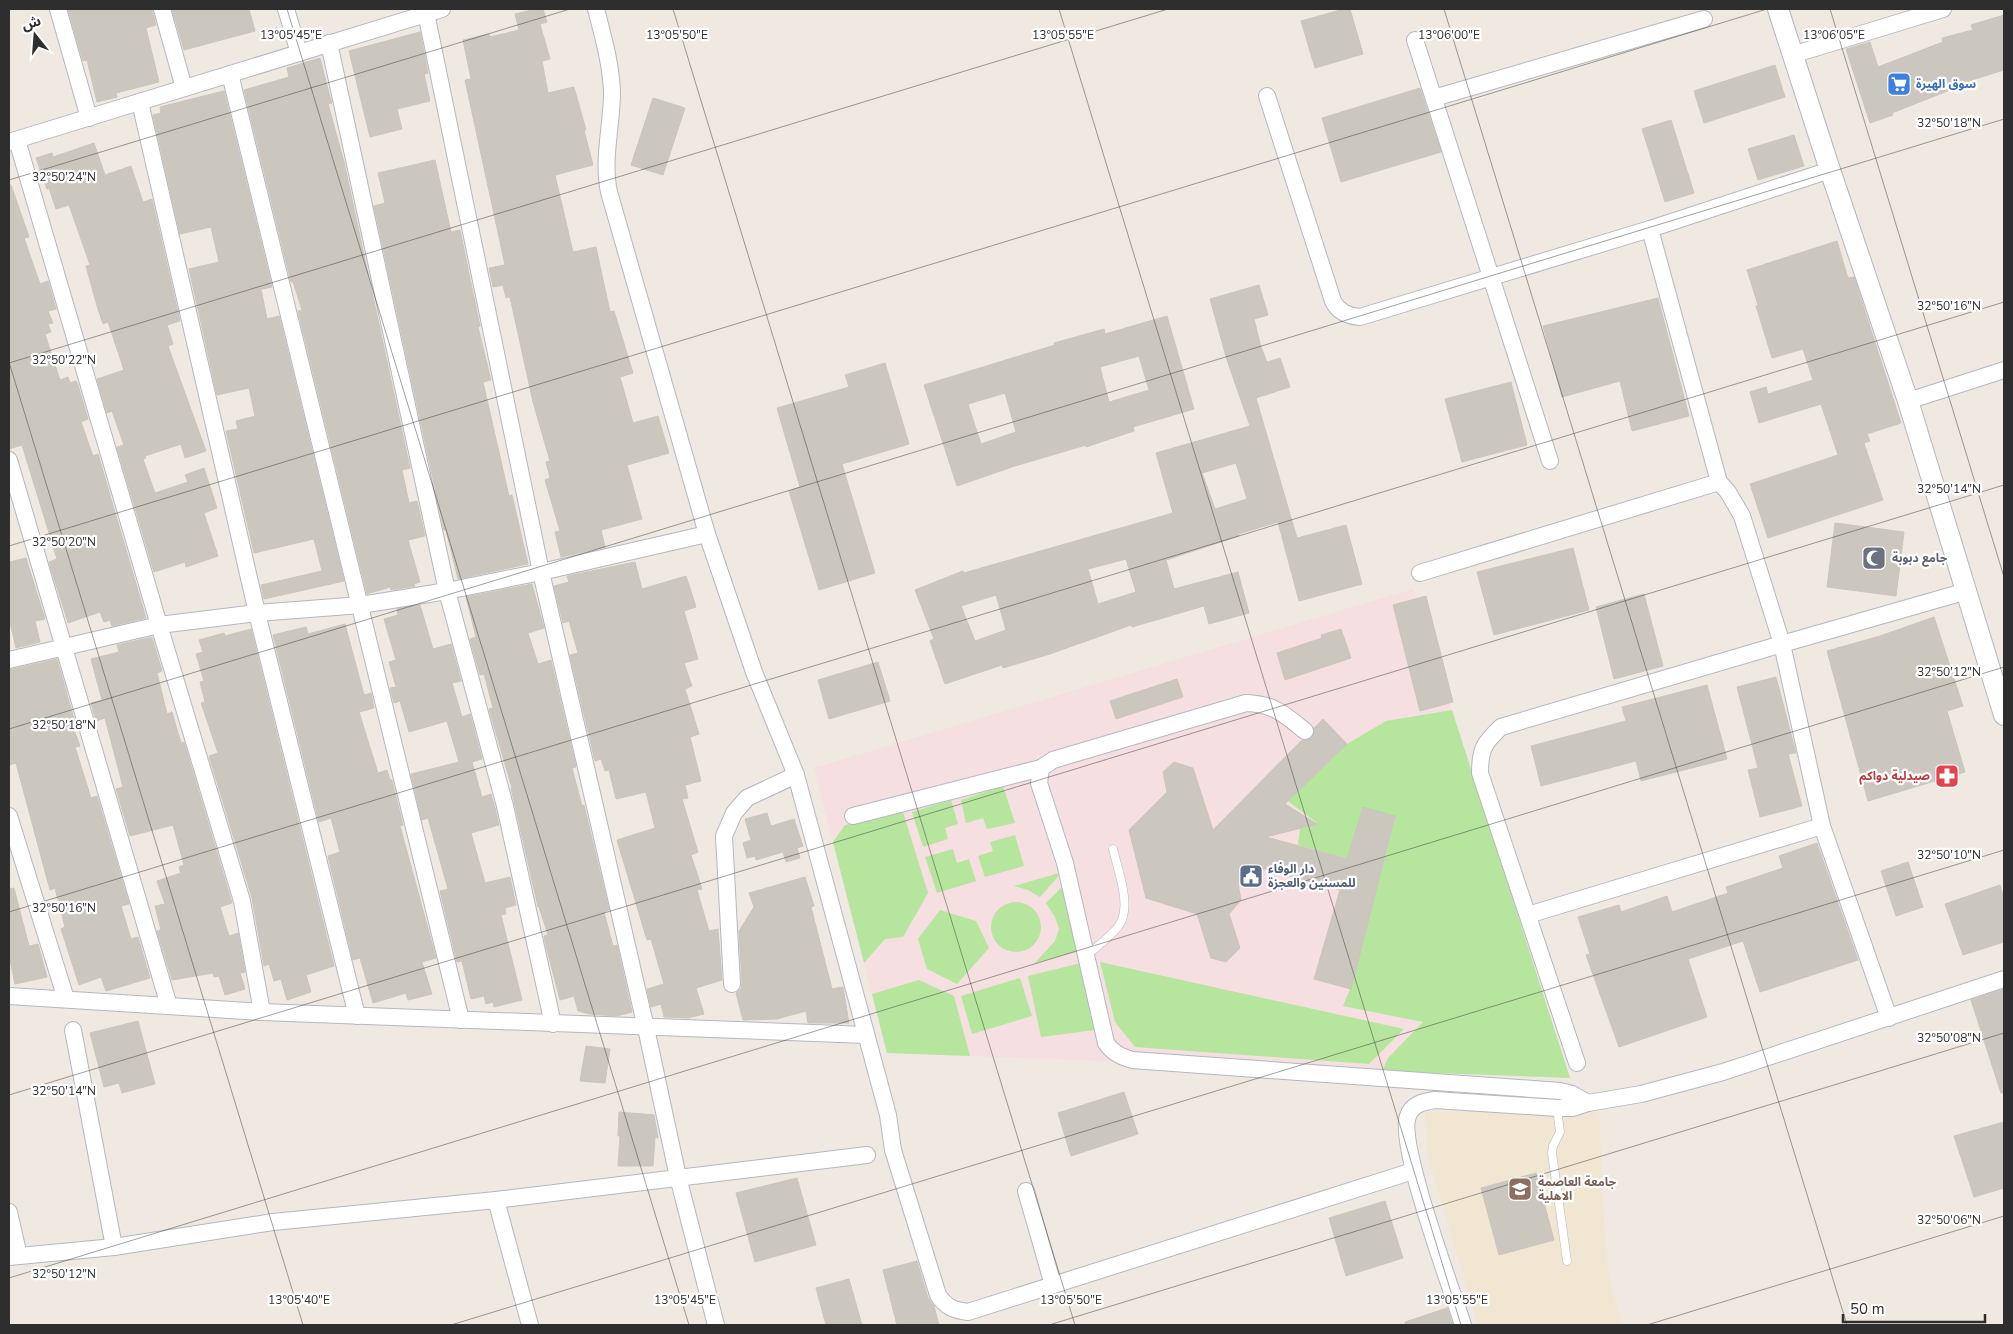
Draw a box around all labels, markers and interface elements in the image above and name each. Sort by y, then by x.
north arrow [10,10,60,60]
text: ش [19,11,43,35]
text: 13°05'45"E [260,27,322,43]
text: 13°05'50"E [646,27,708,43]
text: 13°05'55"E [1032,27,1094,43]
text: 13°06'00"E [1418,27,1480,43]
text: 13°06'05"E [1803,27,1865,43]
supermarket icon: سوق الهيرة [1886,71,1912,97]
place label: سوق الهيرة [1916,76,1976,92]
text: 32°50'18"N [1917,115,1981,131]
text: 32°50'24"N [32,169,96,185]
text: 32°50'16"N [1917,298,1981,314]
text: 32°50'22"N [32,352,96,368]
text: 32°50'14"N [1917,481,1981,497]
text: 32°50'20"N [32,534,96,550]
mosque icon: جامع دبوبة [1861,545,1887,571]
place label: جامع دبوبة [1892,550,1948,567]
text: 32°50'12"N [1917,664,1981,680]
text: 32°50'18"N [32,717,96,733]
pharmacy icon: صيدلية دواكم [1934,763,1960,789]
place label: صيدلية دواكم [1859,768,1930,785]
text: 32°50'10"N [1917,847,1981,863]
place label: دار الوفاء للمسنين والعجزة [1268,861,1356,891]
public building icon: دار الوفاء للمسنين والعجزة [1238,863,1264,889]
text: 32°50'16"N [32,900,96,916]
text: 32°50'08"N [1917,1030,1981,1046]
text: 32°50'14"N [32,1083,96,1099]
place label: جامعة العاصمة الاهلية [1538,1174,1616,1204]
school or university icon: جامعة العاصمة الاهلية [1507,1176,1533,1202]
text: 32°50'06"N [1917,1212,1981,1228]
text: 32°50'12"N [32,1266,96,1282]
text: 13°05'40"E [268,1292,330,1308]
text: 13°05'45"E [654,1292,716,1308]
text: 13°05'50"E [1040,1292,1102,1308]
text: 13°05'55"E [1426,1292,1488,1308]
scale bar [1843,1292,1986,1324]
text: 50 m [1850,1299,1885,1319]

